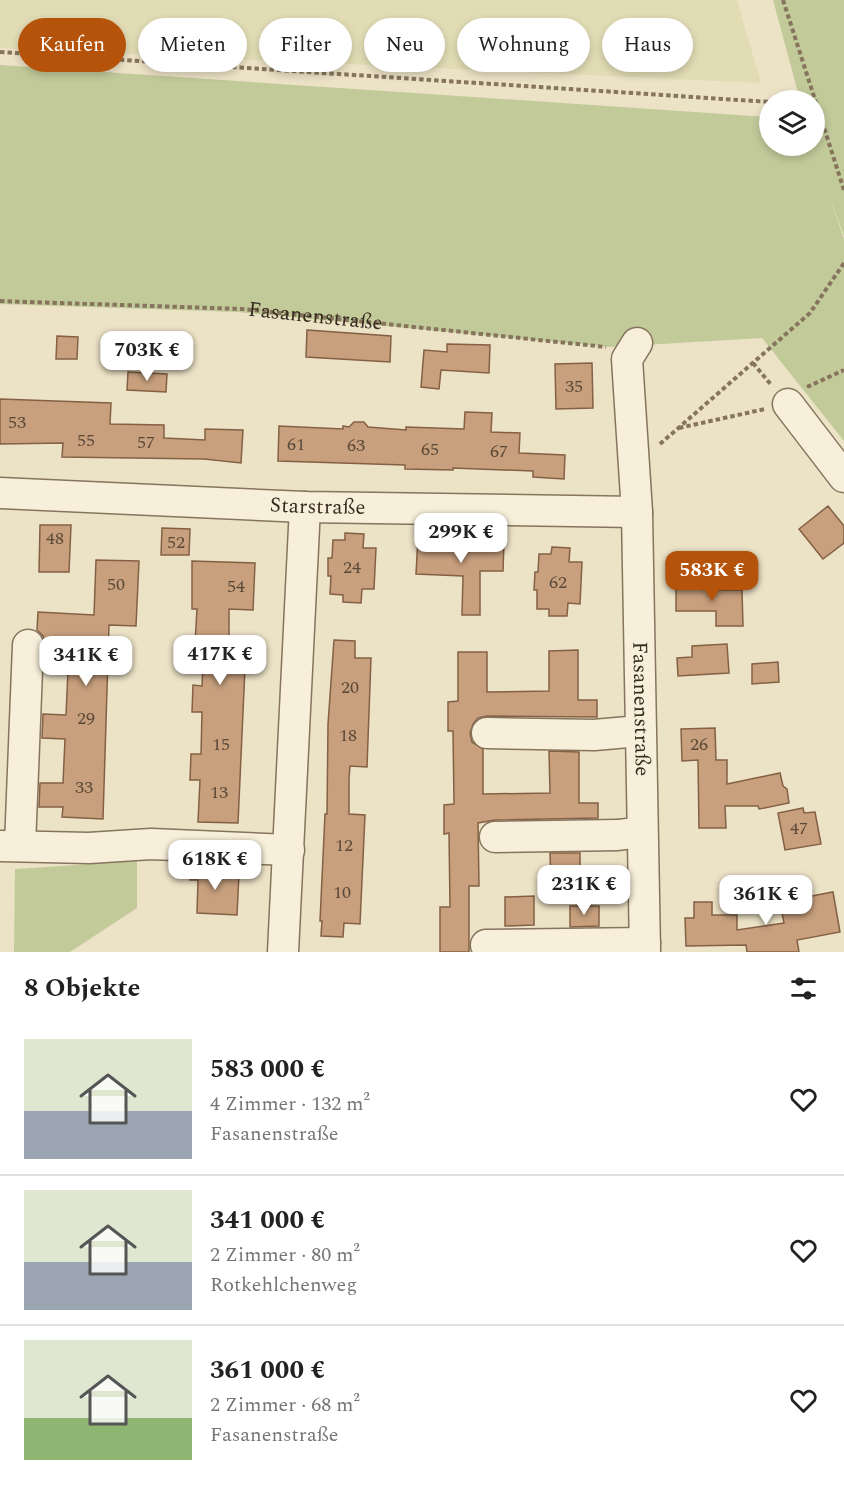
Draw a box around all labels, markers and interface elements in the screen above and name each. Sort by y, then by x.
chip: Kaufen [18,18,126,72]
chip: Mieten [138,18,247,72]
chip: Filter [259,18,352,72]
chip: Neu [364,18,445,72]
chip: Wohnung [457,18,590,72]
chip: Haus [602,18,693,72]
map controls [759,90,825,156]
button: layers [759,90,825,156]
street label: Fasanenstraße [247,294,384,340]
pin: 703K € [98,331,196,382]
text: 703K € [114,335,180,365]
house number: 35 [565,373,583,400]
house number: 53 [8,409,26,436]
house number: 55 [77,427,95,454]
house number: 57 [137,429,155,456]
house number: 61 [287,431,305,458]
house number: 63 [347,432,365,459]
house number: 65 [421,436,439,463]
house number: 67 [490,438,508,465]
street label: Starstraße [269,489,366,524]
pin: 299K € [412,513,510,564]
text: 299K € [428,517,494,547]
house number: 48 [46,525,64,552]
house number: 52 [167,529,185,556]
pin: 583K € [663,551,761,602]
house number: 24 [343,554,361,581]
text: 583K € [679,555,745,585]
house number: 62 [549,569,567,596]
house number: 50 [107,571,125,598]
house number: 54 [227,573,245,600]
pin: 417K € [171,635,269,686]
pin: 341K € [37,636,135,687]
text: 417K € [187,639,253,669]
text: 341K € [53,640,119,670]
street label: Fasanenstraße [623,641,658,777]
house number: 20 [341,674,359,701]
house number: 29 [77,705,95,732]
house number: 18 [339,722,357,749]
house number: 15 [212,731,230,758]
house number: 26 [690,731,708,758]
house number: 33 [75,774,93,801]
house number: 13 [210,779,228,806]
house number: 47 [790,815,808,842]
house number: 12 [335,832,353,859]
pin: 618K € [166,840,264,891]
text: 618K € [182,844,248,874]
pin: 231K € [535,865,633,916]
text: 231K € [551,869,617,899]
pin: 361K € [717,875,815,926]
house number: 10 [333,879,351,906]
text: 361K € [733,879,799,909]
text: 8 Objekte [24,968,140,1008]
icon: filters [787,972,820,1005]
text: 583 000 € [210,1049,325,1089]
icon: home [72,1063,144,1135]
icon: heart [787,1083,820,1116]
text: 4 Zimmer · 132 m² [210,1089,370,1119]
text: Fasanenstraße [210,1119,338,1149]
text: 341 000 € [210,1200,325,1240]
icon: home [72,1214,144,1286]
icon: heart [787,1234,820,1267]
text: 2 Zimmer · 80 m² [210,1240,360,1270]
text: Rotkehlchenweg [210,1270,357,1300]
text: 361 000 € [210,1350,325,1390]
icon: home [72,1364,144,1436]
icon: heart [787,1384,820,1417]
text: 2 Zimmer · 68 m² [210,1390,360,1420]
text: Fasanenstraße [210,1420,338,1450]

